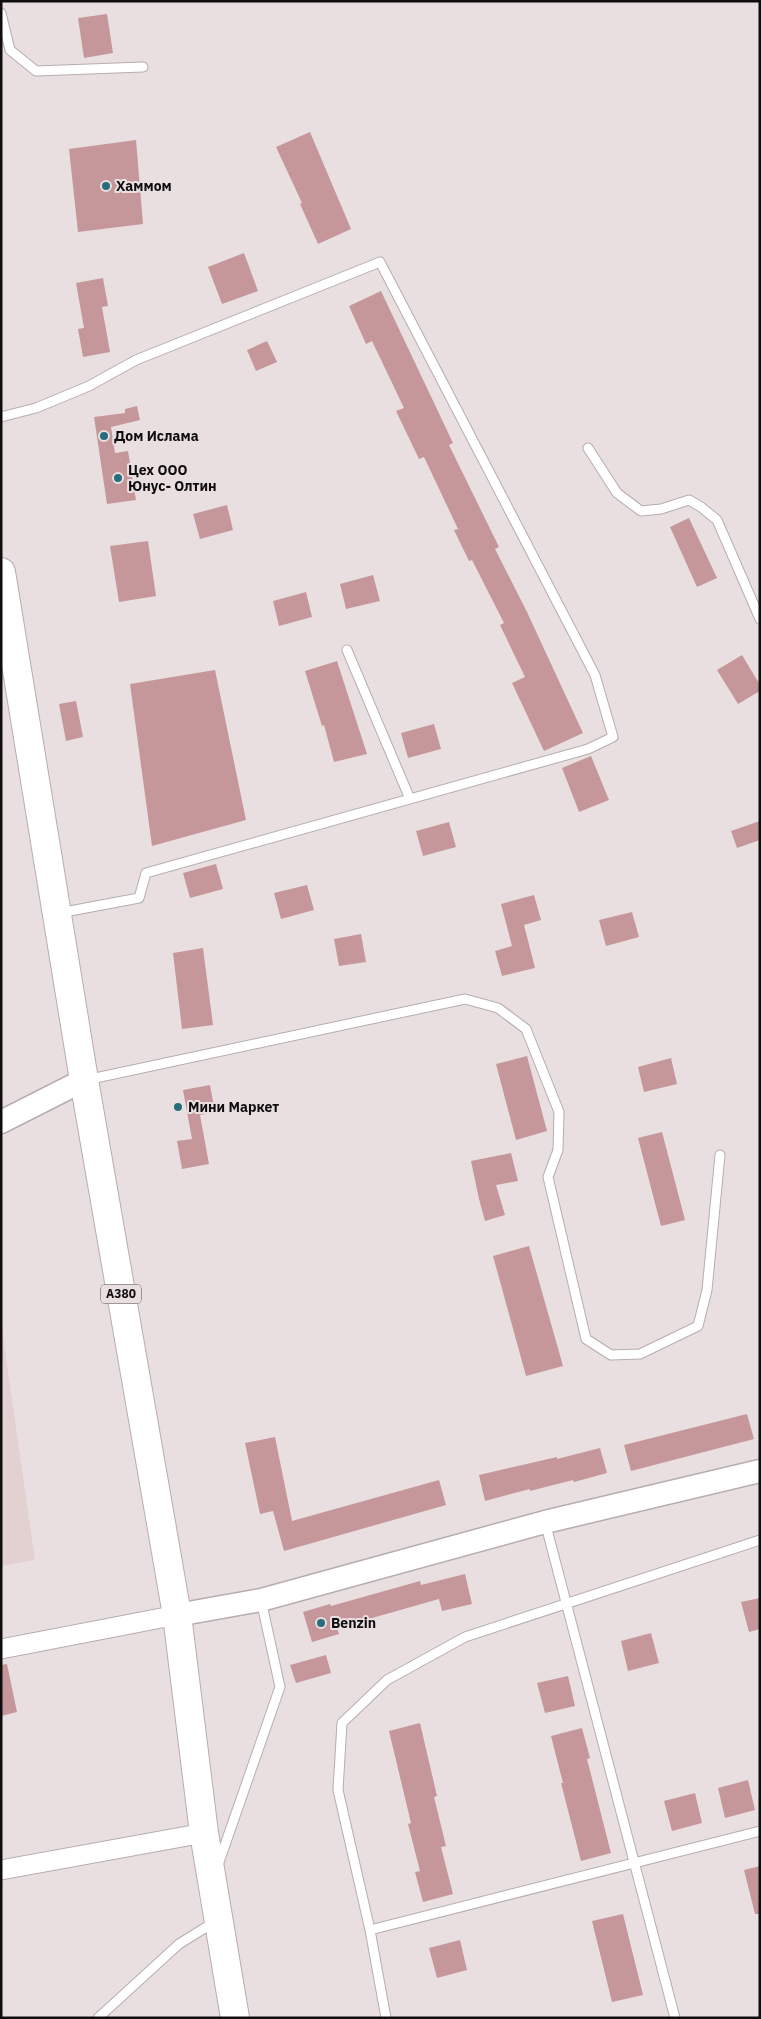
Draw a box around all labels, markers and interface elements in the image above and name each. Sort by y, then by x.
place label: Хаммом [116,177,172,195]
marker: Хаммом [100,180,112,192]
place label: Дом Ислама [114,427,199,445]
marker: Дом Ислама [98,430,110,442]
place label: Цех ООО Юнус- Олтин [128,461,217,495]
marker: Цех ООО Юнус- Олтин [112,472,124,484]
place label: Мини Маркет [188,1098,279,1116]
marker: Мини Маркет [172,1101,184,1113]
road number: A380 [101,1285,141,1304]
place label: Benzin [331,1614,376,1632]
marker: Benzin [315,1617,327,1629]

